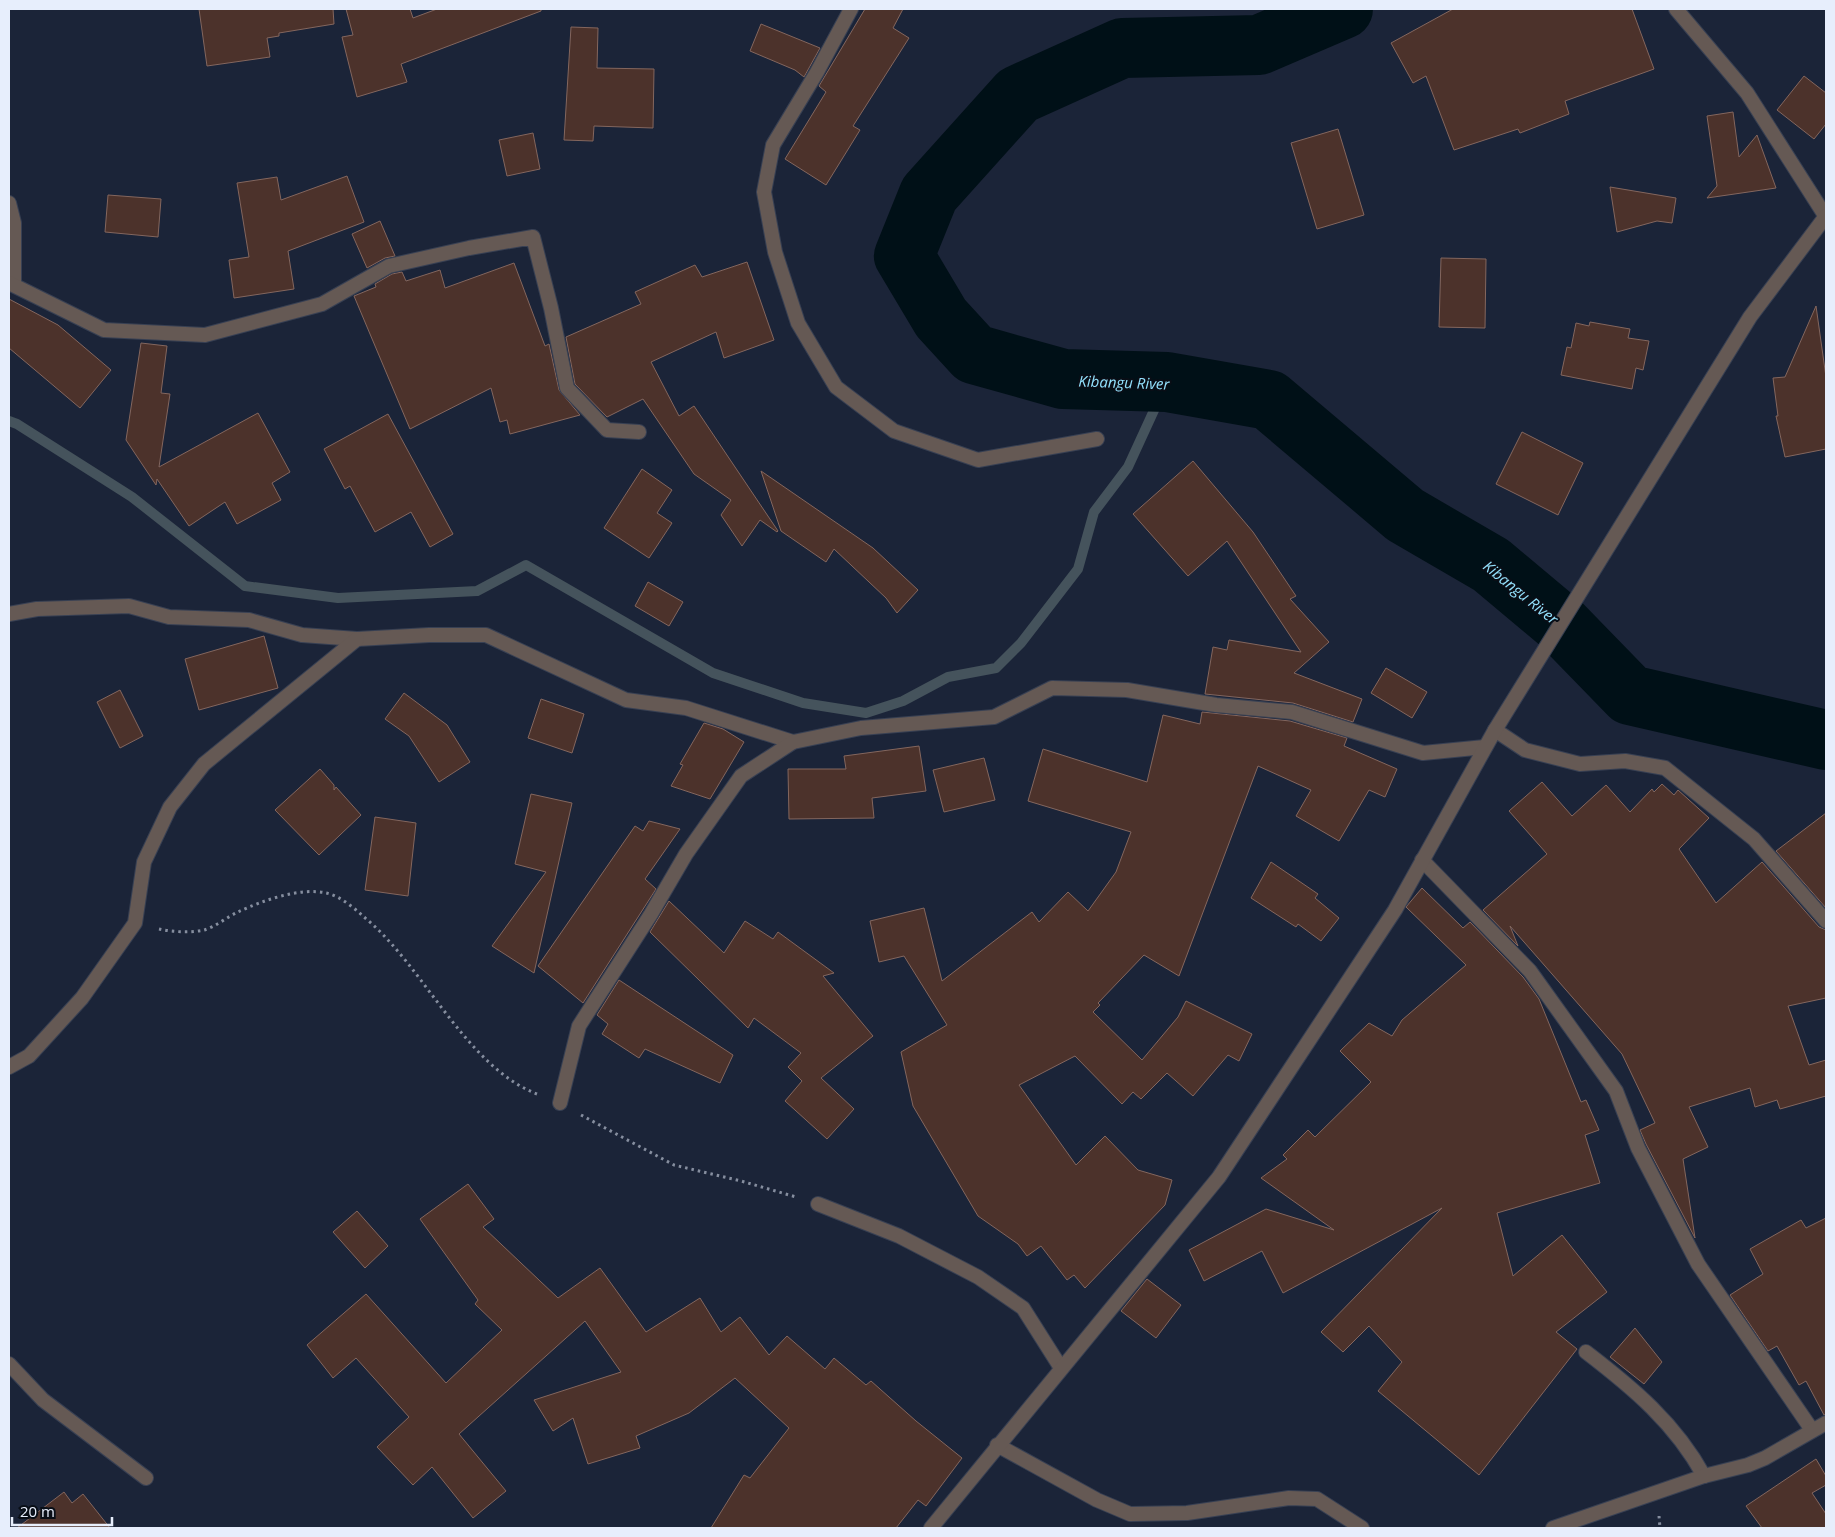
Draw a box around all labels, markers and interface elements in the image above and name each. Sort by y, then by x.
water label: Kibangu River [1078,370,1171,394]
water label: Kibangu River [1479,556,1563,629]
scale bar [12,1494,112,1526]
text: 20 m [20,1501,55,1521]

